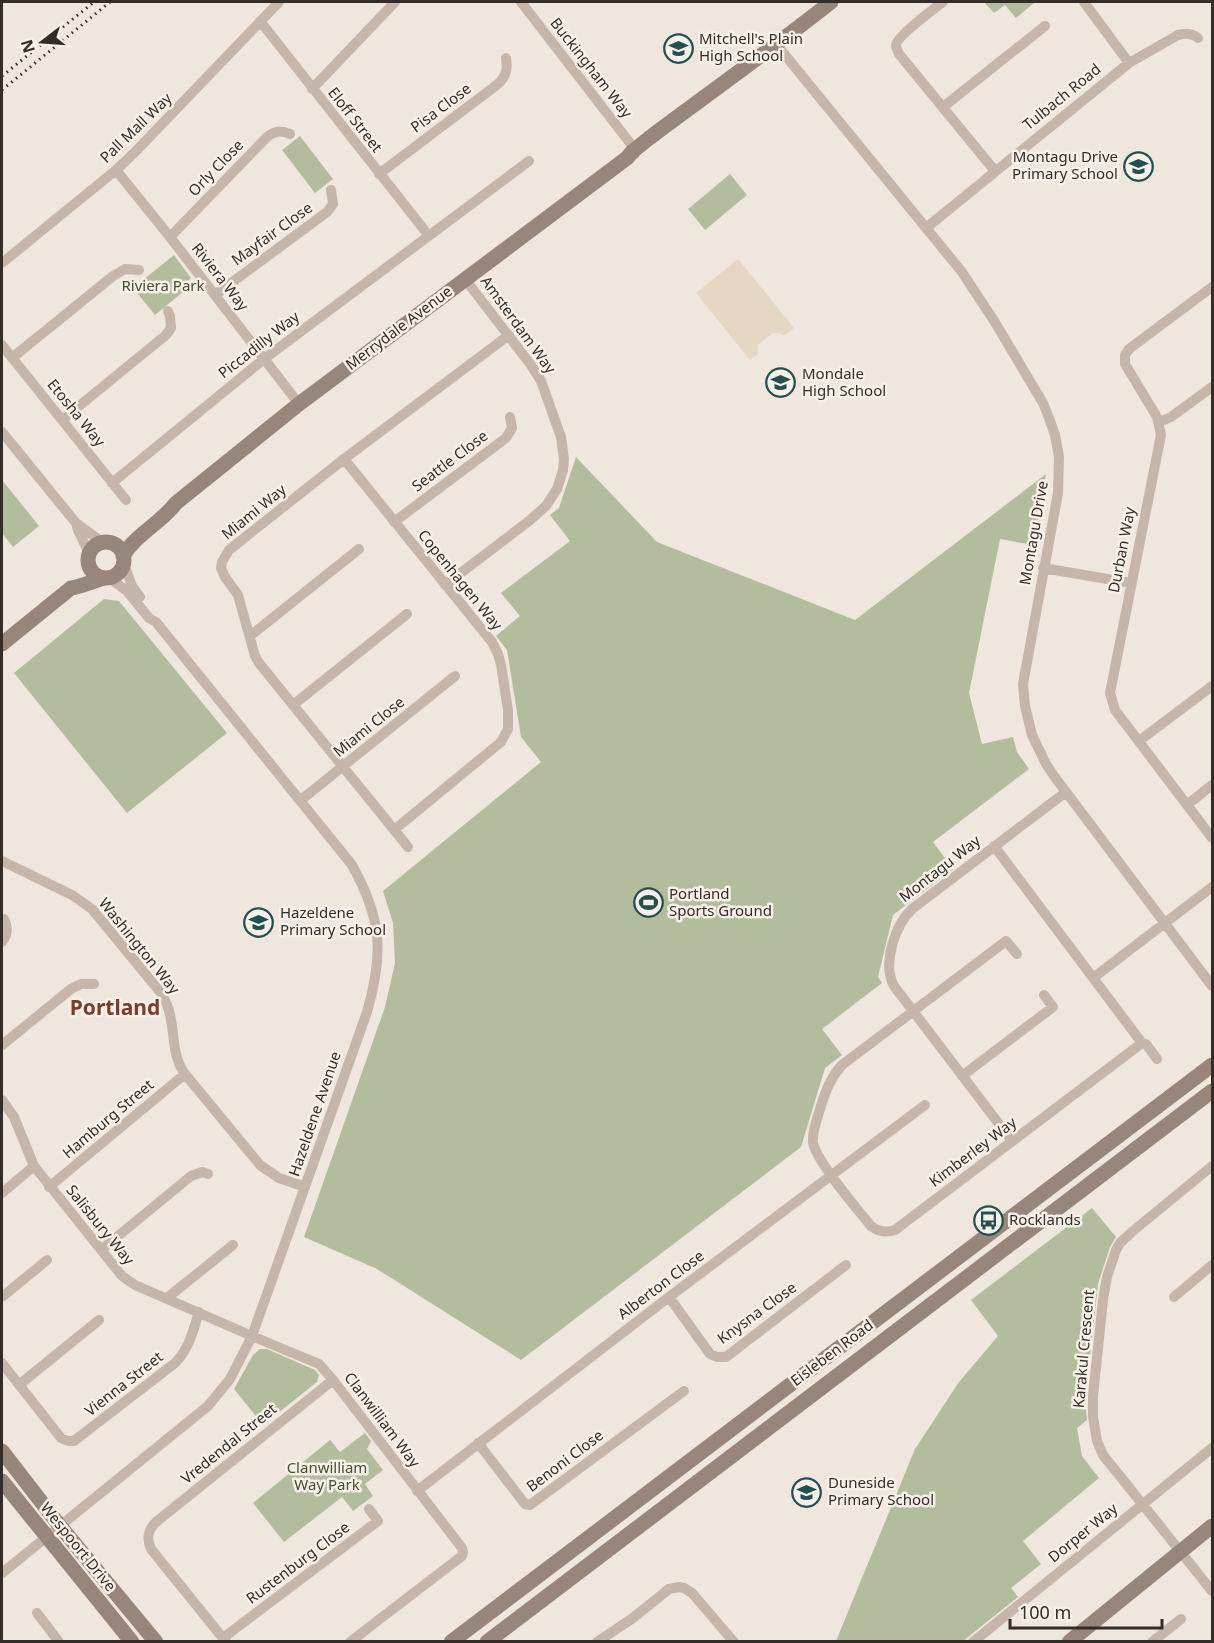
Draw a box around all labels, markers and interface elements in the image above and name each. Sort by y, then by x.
north arrow [12,12,72,72]
street label: Buckingham Way [546,13,637,122]
place label: Mitchell's Plain High School [699,28,803,65]
school or university icon: Mitchell's Plain High School [662,32,694,64]
text: N [15,37,40,56]
street label: Tulbach Road [1018,59,1104,134]
street label: Pisa Close [406,78,475,136]
street label: Eloff Street [324,83,388,156]
street label: Pall Mall Way [95,88,176,167]
street label: Orly Close [183,135,247,200]
place label: Montagu Drive Primary School [1012,146,1118,183]
school or university icon: Montagu Drive Primary School [1123,150,1155,182]
street label: Mayfair Close [227,197,316,269]
street label: Riviera Way [188,238,254,315]
street label: Amsterdam Way [477,272,561,377]
park label: Riviera Park [121,275,205,295]
street label: Merrydale Avenue [341,281,456,374]
street label: Piccadilly Way [214,306,303,382]
place label: Mondale High School [802,363,886,400]
school or university icon: Mondale High School [765,367,797,399]
street label: Etosha Way [43,374,110,451]
street label: Seattle Close [407,425,491,495]
street label: Miami Way [217,479,290,543]
street label: Montagu Drive [1014,479,1052,586]
street label: Durban Way [1103,505,1139,594]
street label: Copenhagen Way [414,525,508,634]
street label: Miami Close [329,691,408,761]
street label: Montagu Way [895,830,984,906]
place label: Portland Sports Ground [669,883,772,920]
sports icon: Portland Sports Ground [632,887,664,919]
street label: Washington Way [95,893,185,998]
place label: Hazeldene Primary School [280,902,386,939]
school or university icon: Hazeldene Primary School [243,906,275,938]
district label: Portland [70,993,160,1021]
street label: Hazeldene Avenue [283,1049,345,1179]
street label: Hamburg Street [58,1074,158,1162]
street label: Kimberley Way [925,1112,1020,1191]
street label: Salisbury Way [62,1180,139,1269]
bus stop icon: Rocklands [972,1204,1004,1236]
place label: Rocklands [1009,1209,1081,1229]
street label: Alberton Close [613,1245,708,1323]
street label: Knysna Close [713,1277,800,1348]
street label: Karakul Crescent [1068,1288,1098,1409]
street label: Eisleben Road [786,1315,877,1390]
street label: Vienna Street [80,1346,167,1420]
street label: Clanwilliam Way [340,1368,425,1471]
street label: Vredendal Street [176,1398,281,1488]
street label: Benoni Close [522,1425,607,1496]
park label: Clanwilliam Way Park [287,1457,367,1494]
place label: Duneside Primary School [828,1472,934,1509]
school or university icon: Duneside Primary School [791,1476,823,1508]
street label: Wespoort Drive [37,1498,121,1595]
street label: Dorper Way [1044,1498,1121,1566]
street label: Rustenburg Close [242,1517,353,1608]
scale bar [1010,1592,1162,1630]
text: 100 m [1019,1600,1071,1624]

